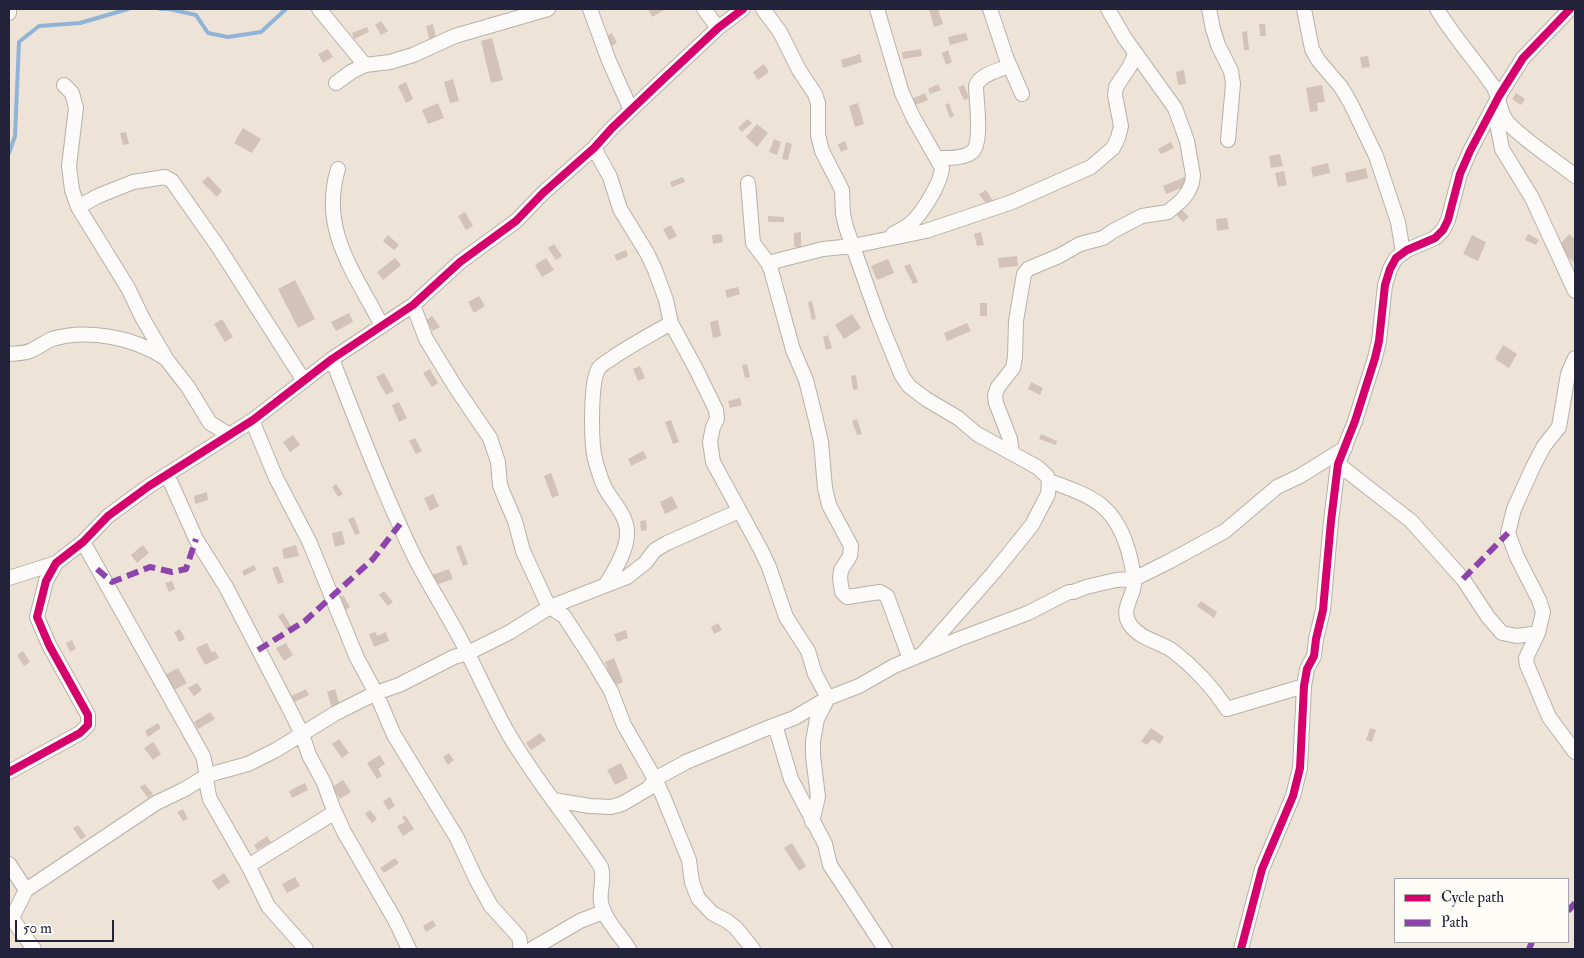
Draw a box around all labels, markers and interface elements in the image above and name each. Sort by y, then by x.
legend [1394,878,1569,943]
text: Cycle path [1441,888,1504,907]
scale bar [18,910,116,942]
text: Path [1441,913,1468,932]
text: 50 m [23,919,52,938]

